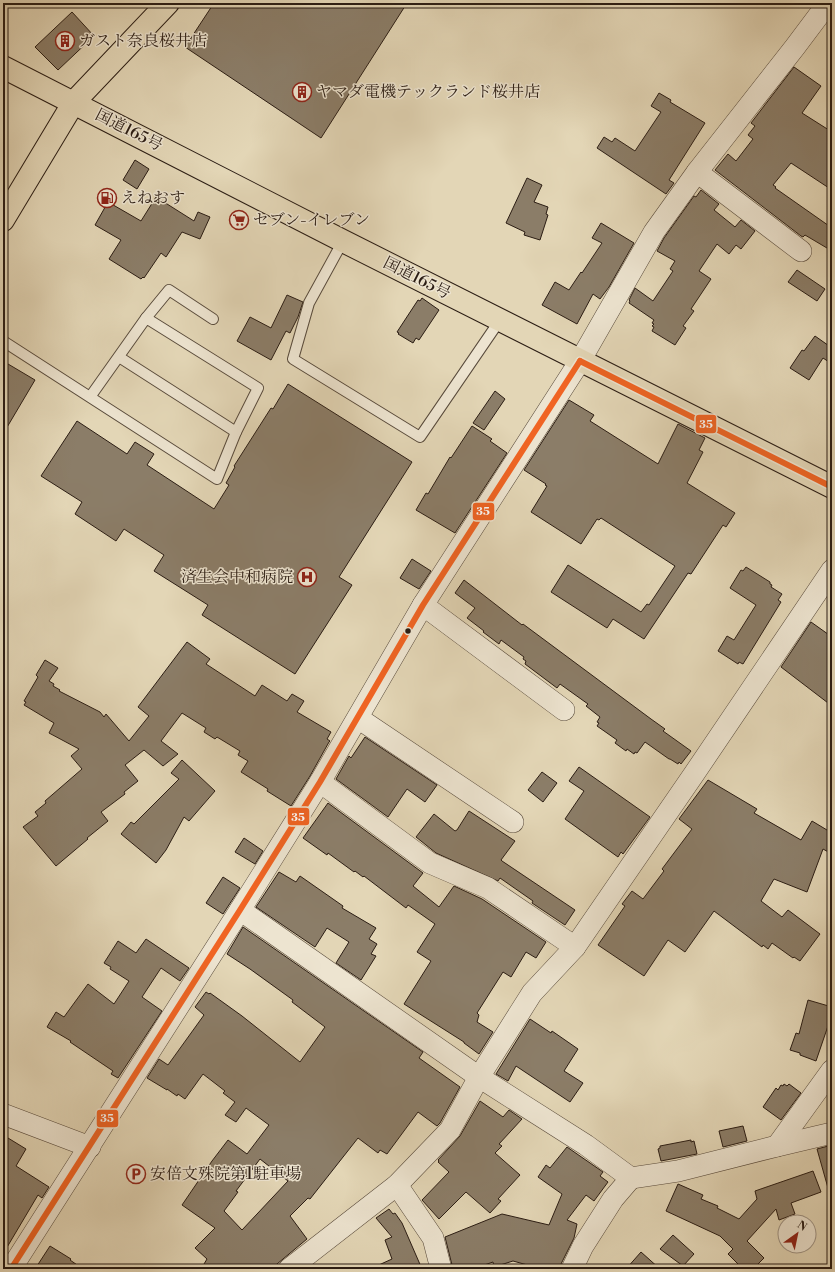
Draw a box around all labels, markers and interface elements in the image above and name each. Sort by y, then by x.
building icon: ガスト奈良桜井店 [54,30,76,52]
place label: ガスト奈良桜井店 [79,31,207,51]
building icon: ヤマダ電機テックランド桜井店 [291,81,313,103]
place label: ヤマダ電機テックランド桜井店 [316,82,540,102]
street label: 国道165号 [92,105,166,155]
fuel station icon: えねおす [96,187,118,209]
place label: えねおす [121,188,185,208]
supermarket icon: セブン-イレブン [228,209,250,231]
place label: セブン-イレブン [253,210,370,230]
street label: 国道165号 [380,253,454,303]
line badge: 35 [695,414,717,434]
text: 35 [699,418,713,432]
line badge: 35 [472,502,495,521]
text: 35 [476,505,490,519]
hospital icon: 済生会中和病院 [296,566,318,588]
place label: 済生会中和病院 [181,567,293,587]
unlabelled marker [403,626,413,636]
line badge: 35 [287,807,310,826]
text: 35 [291,811,305,825]
line badge: 35 [96,1109,119,1128]
text: 35 [100,1112,114,1126]
parking icon: 安倍文殊院第1駐車場 [125,1163,147,1185]
place label: 安倍文殊院第1駐車場 [150,1164,301,1184]
north arrow [777,1214,817,1254]
text: N [794,1218,810,1235]

